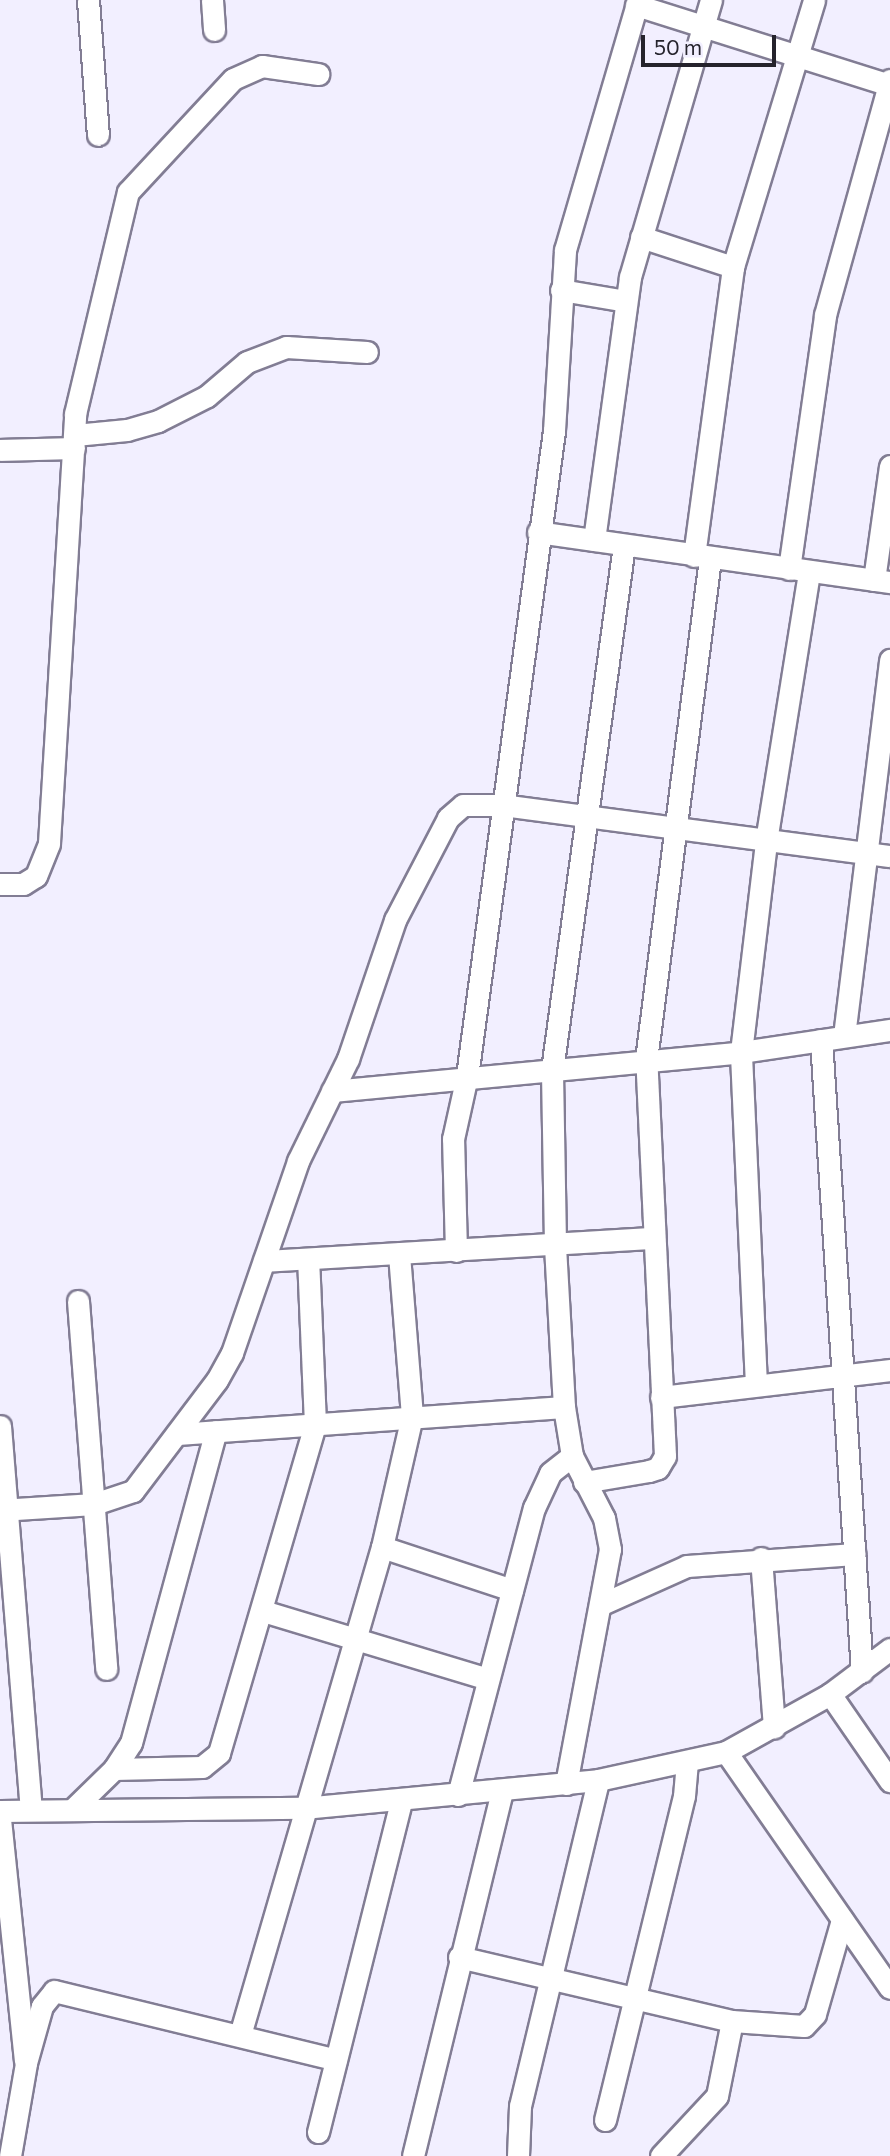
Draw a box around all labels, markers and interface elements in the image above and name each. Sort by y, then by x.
scale bar [645,21,780,65]
text: 50 m [654,34,702,59]

